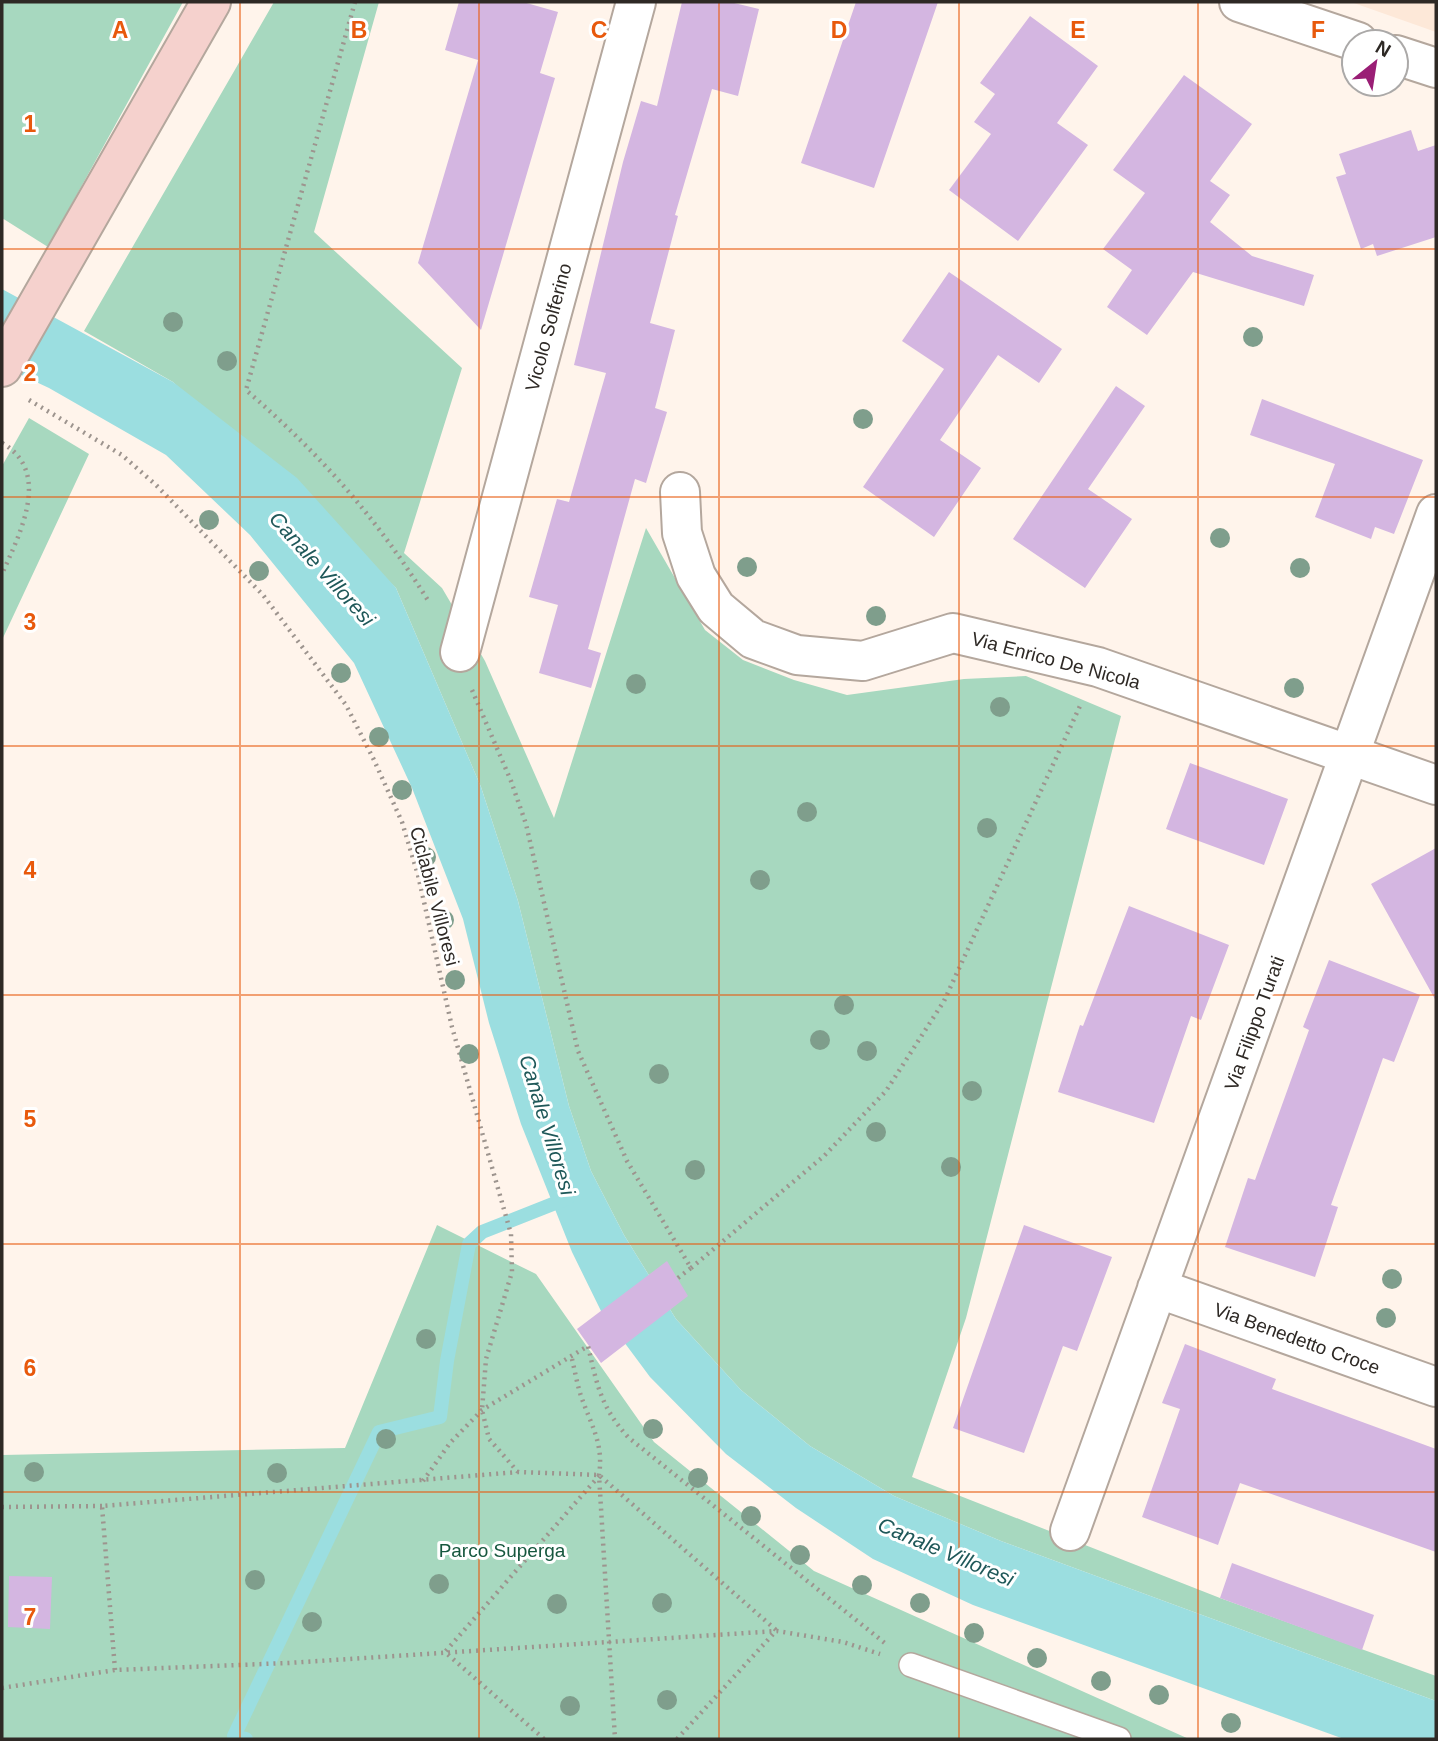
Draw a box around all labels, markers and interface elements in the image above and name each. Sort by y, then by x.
text: A [112,17,128,43]
text: B [351,17,367,43]
text: C [591,17,607,43]
text: D [831,17,847,43]
text: E [1070,17,1086,43]
text: F [1311,17,1325,43]
north arrow [1340,28,1410,98]
text: N [1372,36,1394,61]
text: 1 [24,111,37,137]
street label: Vicolo Solferino [521,261,576,393]
text: 2 [24,360,36,386]
water label: Canale Villoresi [265,507,380,631]
text: 3 [24,609,36,635]
street label: Via Enrico De Nicola [969,628,1143,693]
street label: Ciclabile Villoresi [406,824,463,968]
text: 4 [24,857,37,883]
street label: Via Filippo Turati [1220,953,1288,1093]
water label: Canale Villoresi [515,1052,580,1199]
text: 5 [24,1106,37,1132]
street label: Via Benedetto Croce [1211,1299,1383,1378]
text: 6 [24,1355,36,1381]
water label: Canale Villoresi [875,1513,1019,1591]
park label: Parco Superga [439,1540,566,1561]
text: 7 [24,1604,36,1630]

